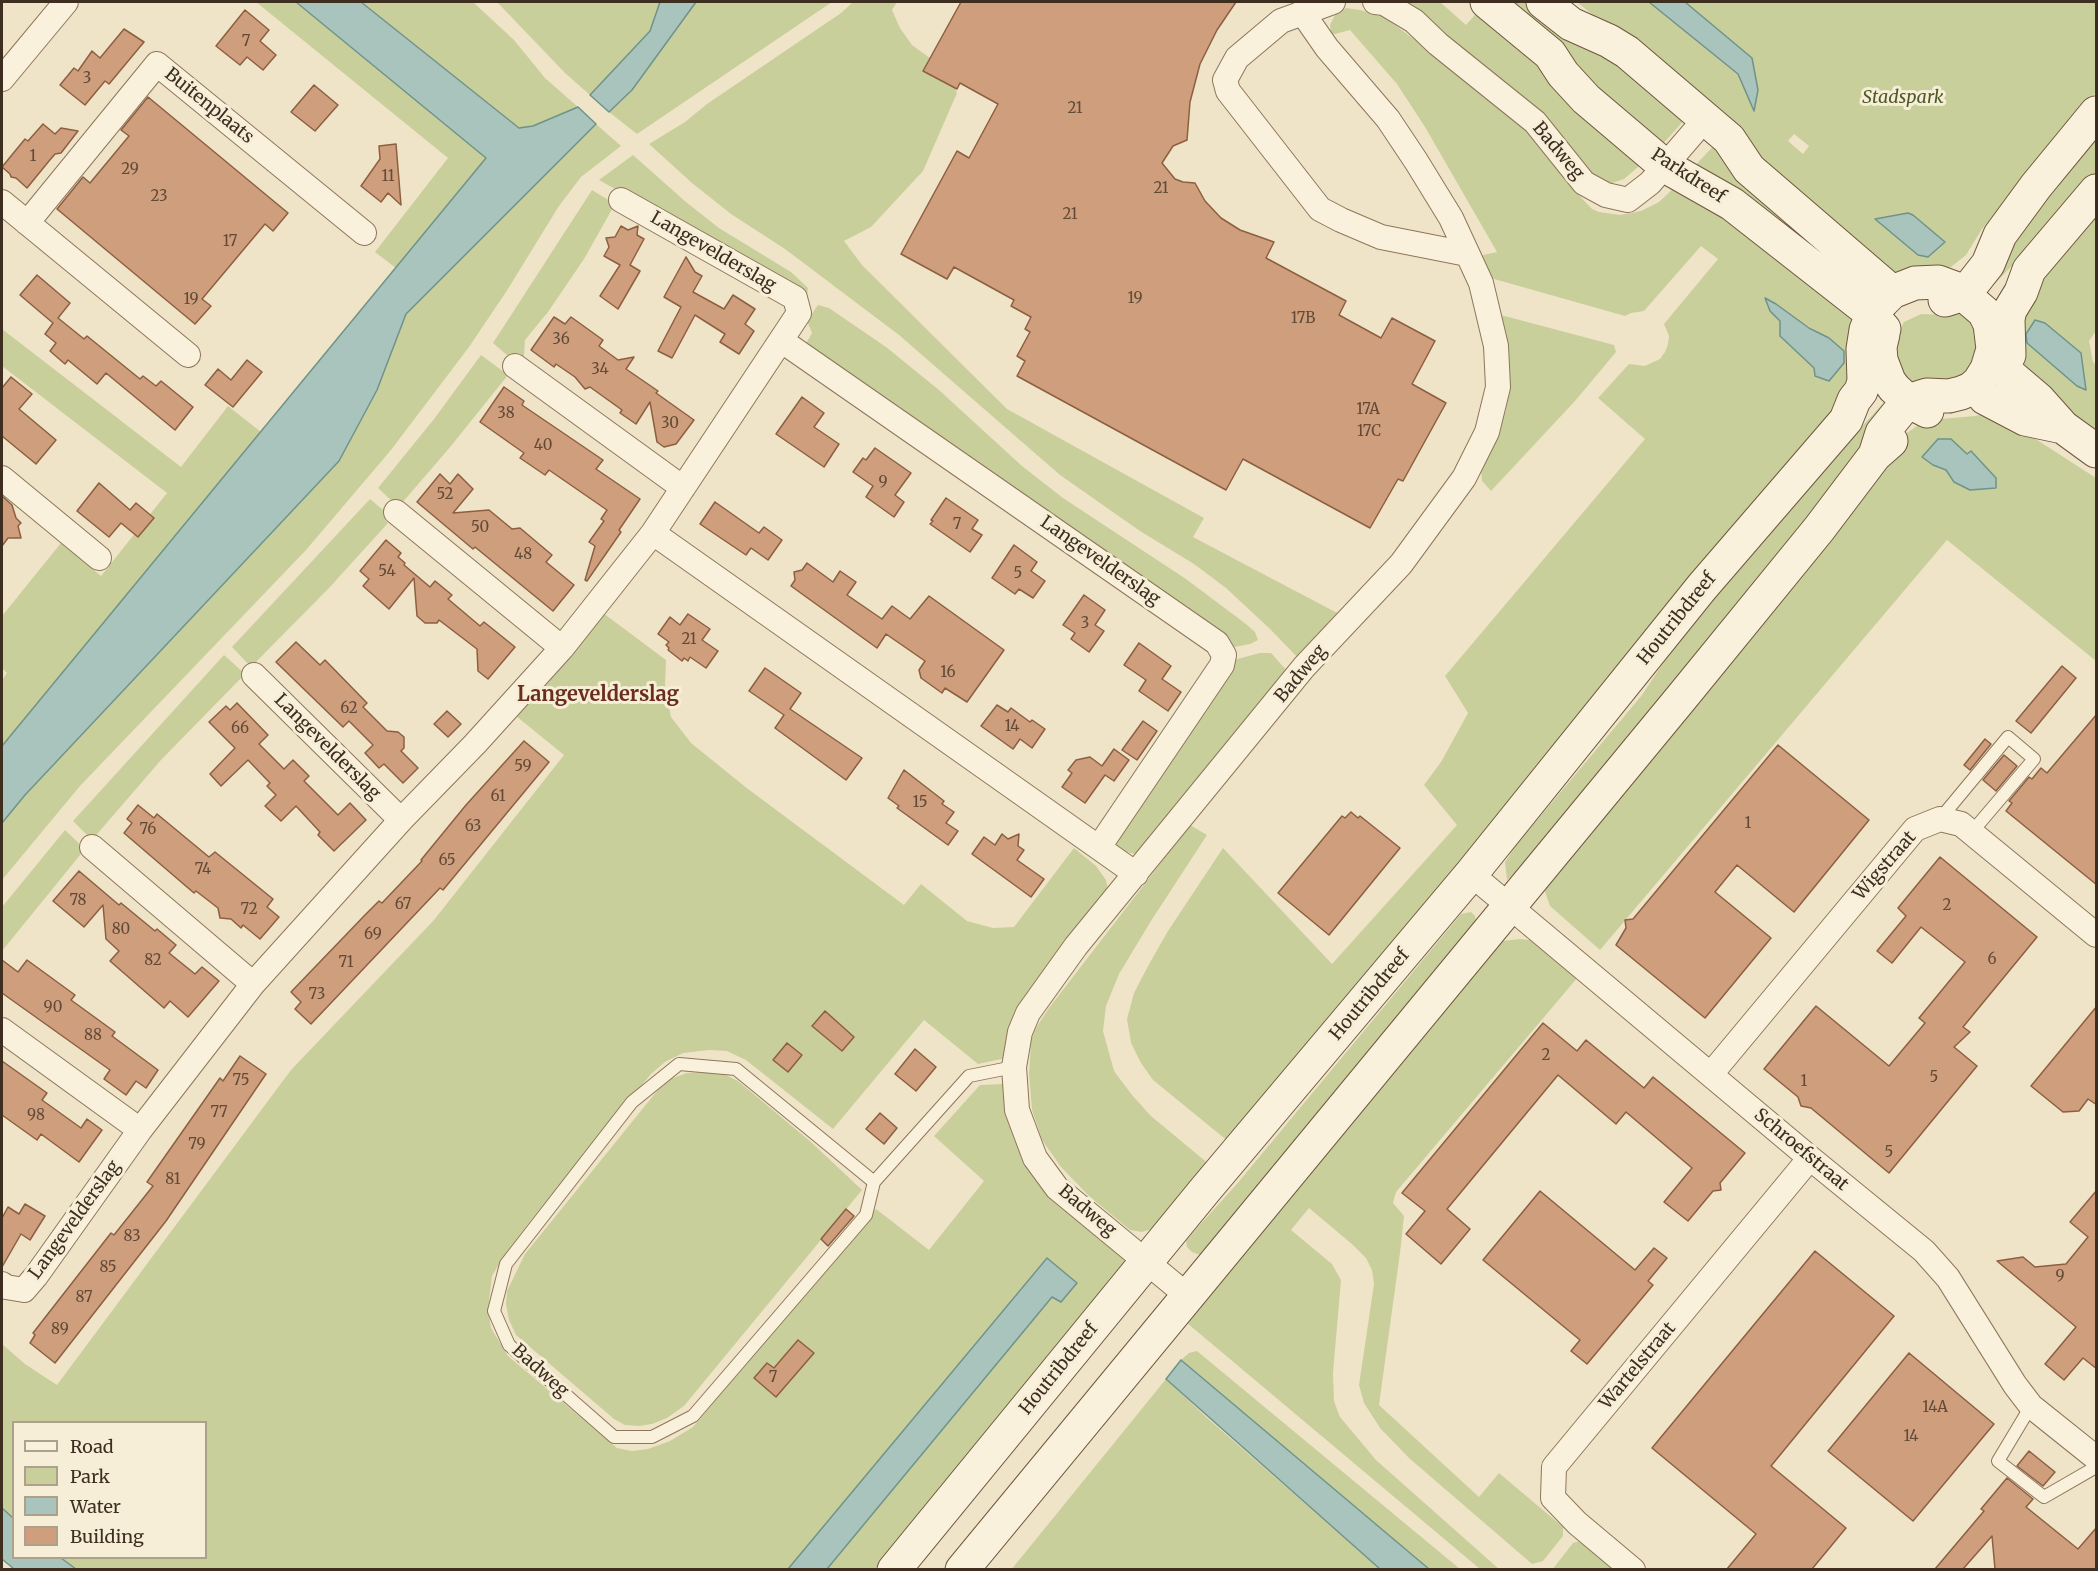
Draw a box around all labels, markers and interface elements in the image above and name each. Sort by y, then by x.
house number: 7 [242,33,250,51]
street label: Buitenplaats [160,64,258,148]
house number: 3 [83,70,91,88]
park label: Stadspark [1862,87,1944,109]
house number: 21 [1067,100,1083,118]
street label: Badweg [1528,118,1588,184]
street label: Parkdreef [1647,144,1729,208]
house number: 1 [30,148,36,166]
house number: 29 [121,161,139,179]
house number: 11 [381,168,395,186]
house number: 21 [1153,180,1169,198]
house number: 23 [151,188,167,206]
house number: 21 [1062,206,1078,224]
street label: Langevelderslag [646,207,780,297]
house number: 17 [223,233,237,251]
house number: 19 [1127,290,1143,308]
house number: 19 [183,291,199,309]
house number: 17B [1291,310,1315,328]
house number: 36 [552,331,570,349]
house number: 34 [591,361,609,379]
house number: 17A [1356,401,1380,419]
house number: 38 [497,405,515,423]
house number: 30 [661,415,679,433]
house number: 17C [1357,423,1381,441]
house number: 40 [534,437,552,455]
house number: 9 [878,474,888,492]
house number: 52 [436,486,454,504]
street label: Langevelderslag [1036,512,1164,610]
house number: 7 [953,516,961,534]
house number: 50 [471,519,489,537]
house number: 48 [514,546,532,564]
house number: 54 [378,563,396,581]
house number: 5 [1014,565,1022,583]
street label: Houtribdreef [1633,569,1721,669]
house number: 3 [1081,615,1089,633]
house number: 21 [681,631,697,649]
street label: Badweg [1271,641,1331,707]
house number: 16 [940,664,956,682]
district label: Langevelderslag [517,683,679,707]
street label: Langevelderslag [269,689,385,805]
house number: 62 [340,700,358,718]
house number: 14 [1004,718,1020,736]
house number: 66 [231,720,249,738]
house number: 59 [514,758,532,776]
house number: 61 [491,788,505,806]
house number: 15 [912,794,928,812]
house number: 1 [1745,815,1751,833]
house number: 63 [465,818,481,836]
house number: 76 [140,821,156,839]
street label: Wigstraat [1849,827,1921,905]
house number: 65 [438,852,456,870]
house number: 74 [195,861,211,879]
house number: 78 [69,892,87,910]
house number: 67 [395,896,411,914]
house number: 2 [1943,897,1951,915]
house number: 72 [240,901,258,919]
house number: 80 [112,921,130,939]
house number: 69 [364,926,382,944]
street label: Houtribdreef [1326,945,1414,1045]
house number: 6 [1987,951,1997,969]
house number: 82 [144,952,162,970]
house number: 71 [338,954,354,972]
house number: 73 [309,986,325,1004]
house number: 90 [44,999,62,1017]
house number: 88 [84,1027,102,1045]
house number: 2 [1542,1047,1550,1065]
house number: 5 [1930,1069,1938,1087]
house number: 75 [233,1072,249,1090]
house number: 1 [1801,1073,1807,1091]
house number: 77 [210,1104,228,1122]
street label: Schroefstraat [1749,1104,1853,1196]
house number: 98 [27,1107,45,1125]
house number: 79 [188,1136,206,1154]
house number: 5 [1885,1144,1893,1162]
street label: Langevelderslag [25,1157,125,1283]
house number: 81 [165,1171,181,1189]
street label: Badweg [1054,1181,1120,1241]
house number: 83 [124,1228,140,1246]
house number: 85 [99,1259,117,1277]
house number: 9 [2055,1268,2065,1286]
house number: 87 [75,1289,93,1307]
street label: Wartelstraat [1595,1318,1681,1414]
street label: Houtribdreef [1015,1319,1103,1419]
house number: 89 [51,1321,69,1339]
street label: Badweg [507,1340,573,1402]
house number: 7 [769,1369,777,1387]
house number: 14A [1922,1399,1948,1417]
legend [12,1421,207,1559]
house number: 14 [1903,1428,1919,1446]
text: Road [70,1435,114,1458]
text: Park [70,1465,110,1488]
text: Water [70,1495,121,1518]
text: Building [70,1525,144,1548]

